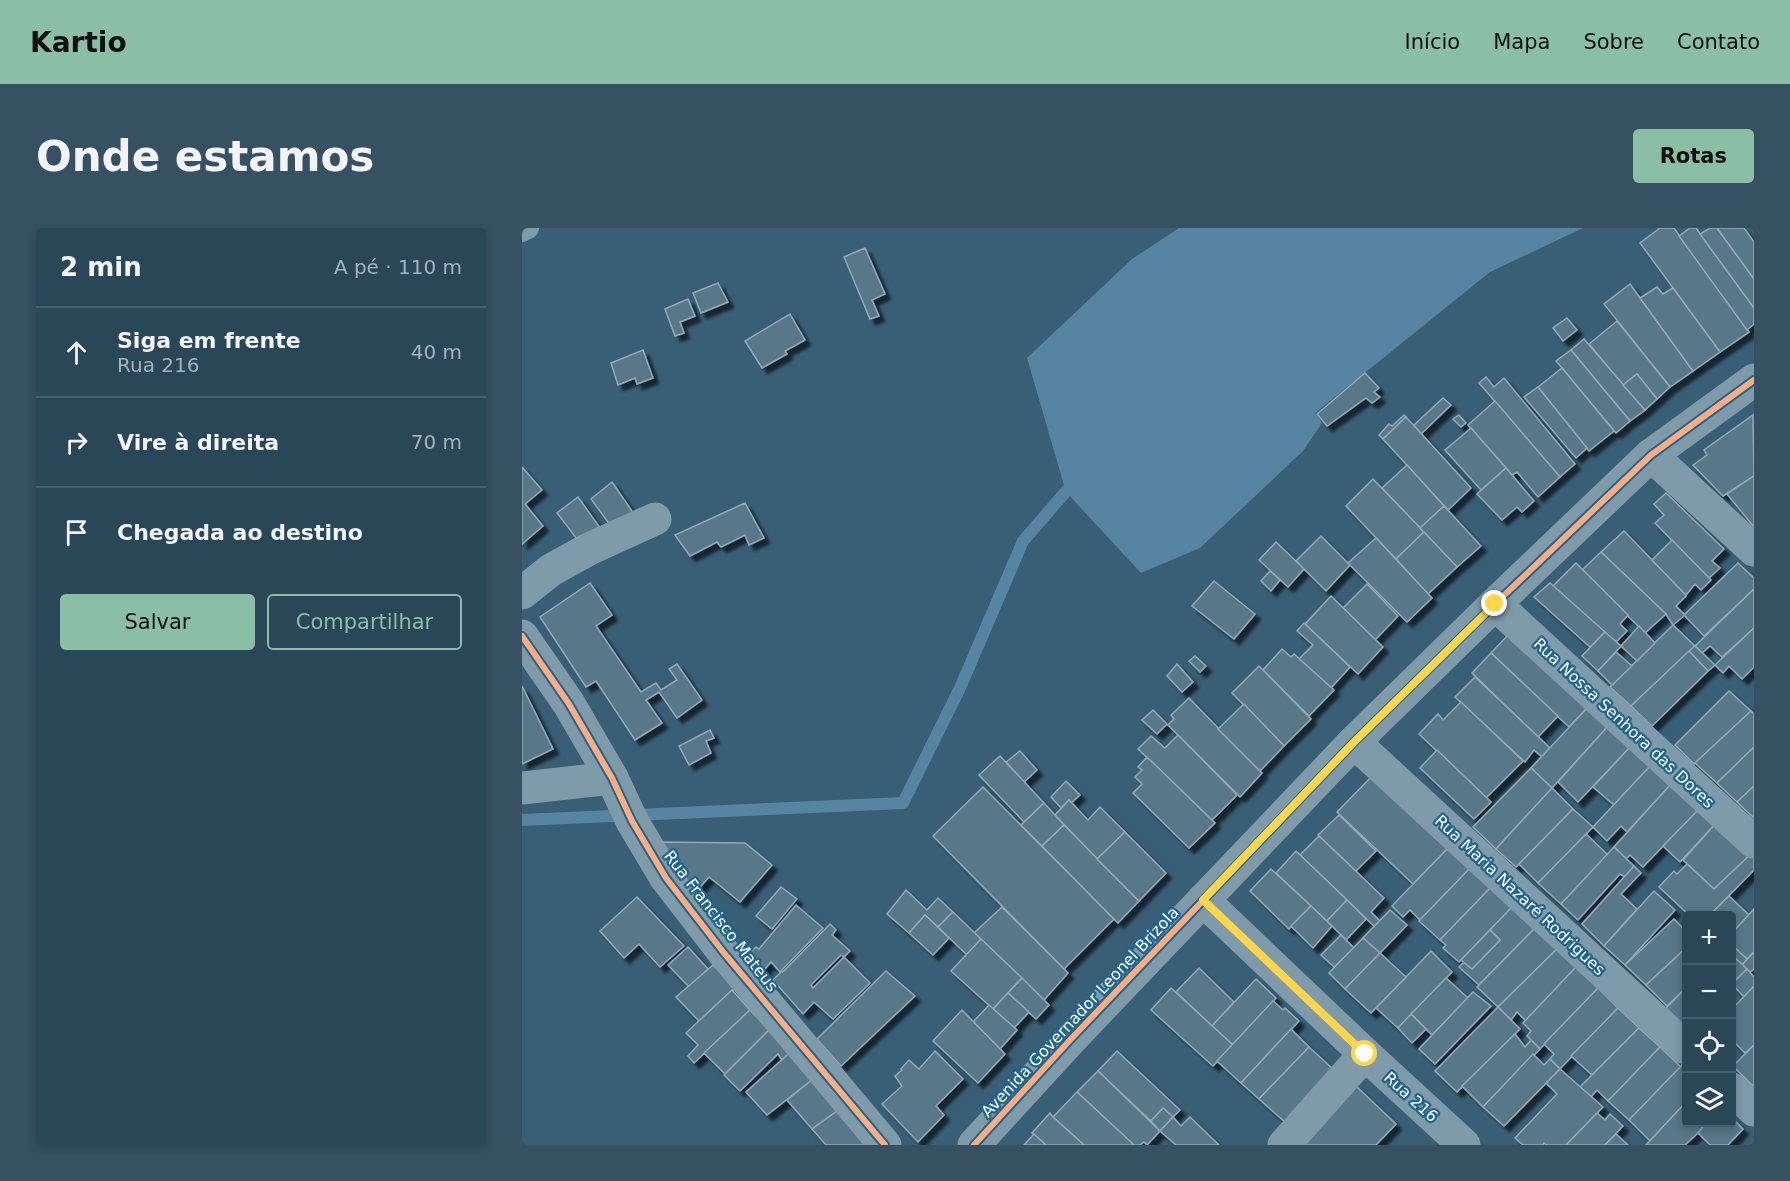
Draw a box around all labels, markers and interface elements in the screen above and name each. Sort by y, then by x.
text: Kartio [30,26,127,59]
text: Início [1405,30,1460,54]
text: Mapa [1493,30,1550,54]
text: Sobre [1583,30,1644,54]
text: Contato [1677,30,1760,54]
button: Rotas [1633,129,1754,183]
text: Onde estamos [36,132,374,181]
text: 2 min [60,252,142,282]
text: A pé · 110 m [334,255,462,279]
text: Siga em frente [117,328,301,353]
icon: ahead [60,336,93,369]
text: 40 m [411,340,462,364]
text: Rua 216 [117,353,199,377]
icon: right [60,426,93,459]
text: Vire à direita [117,430,279,455]
text: 70 m [411,430,462,454]
icon: arrive [60,516,93,549]
text: Chegada ao destino [117,520,363,545]
route end [1481,590,1507,616]
button: Salvar [60,594,255,650]
button: Compartilhar [267,594,462,650]
street label: Rua Nossa Senhora das Dores [1530,634,1718,812]
street label: Rua Maria Nazaré Rodrigues [1431,811,1609,979]
street label: Rua Francisco Mateus [660,847,782,995]
street label: Avenida Governador Leonel Brizola [977,903,1183,1121]
map controls [1682,911,1736,1127]
button: + [1682,911,1736,965]
button: − [1682,965,1736,1019]
button: locate [1682,1019,1736,1073]
route start [1351,1040,1377,1066]
street label: Rua 216 [1380,1068,1442,1126]
button: layers [1682,1073,1736,1127]

